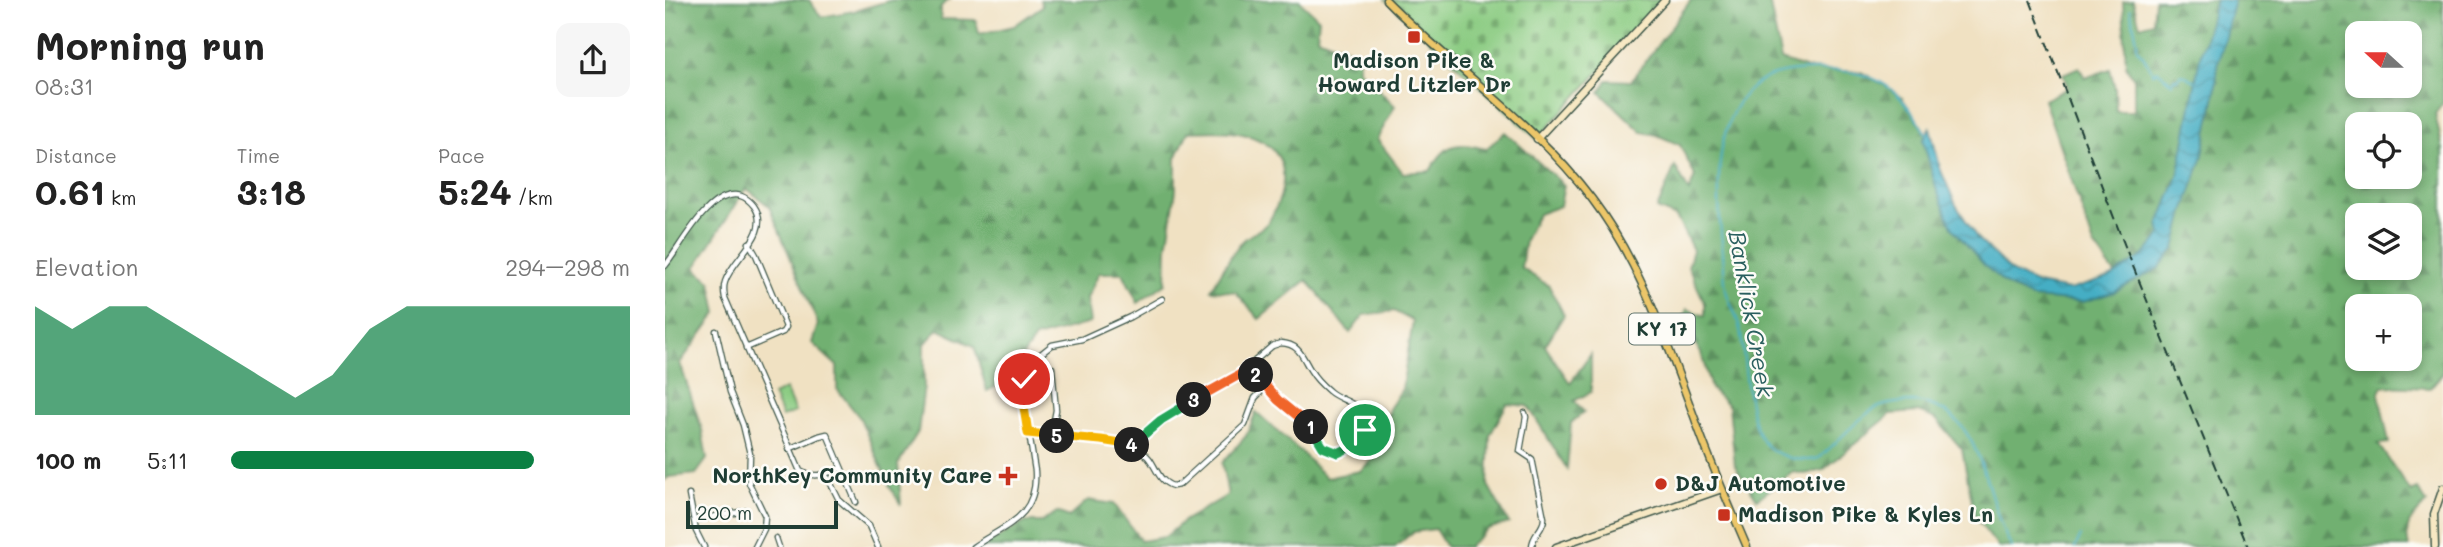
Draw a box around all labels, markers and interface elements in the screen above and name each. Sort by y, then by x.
text: Morning run [35,20,265,70]
north arrow [2345,21,2422,98]
map controls [2345,21,2422,371]
button: share [556,23,630,97]
marker: Madison Pike & Howard Litzler Dr [1406,29,1422,45]
place label: Madison Pike & Howard Litzler Dr [1317,46,1511,97]
text: 08:31 [35,71,94,101]
button: locate [2345,112,2422,189]
text: Distance [35,143,117,168]
text: Time [237,143,280,168]
text: Pace [438,143,485,168]
text: 0.61 [35,168,105,214]
text: 3:18 [237,168,306,214]
text: 5:24 [438,168,512,214]
text: km [105,185,136,210]
text: /km [512,185,553,210]
button: layers [2345,203,2422,280]
water label: Banklick Creek [1723,228,1781,400]
text: Elevation [35,252,138,282]
text: 294–298 m [505,252,630,282]
button: + [2345,294,2422,371]
road number: KY 17 [1629,314,1695,344]
pin [994,349,1054,409]
pin: 2 [1239,358,1273,392]
icon: check [1005,360,1043,398]
text: 2 [1250,362,1261,387]
pin: 3 [1177,382,1211,418]
text: 3 [1188,387,1199,412]
pin [1335,400,1395,460]
pin: 1 [1293,410,1329,444]
icon: arrive [1346,411,1384,449]
text: 1 [1306,414,1315,439]
pin: 5 [1039,418,1075,453]
text: 5 [1051,423,1062,448]
pin: 4 [1114,428,1149,462]
text: 4 [1125,432,1138,457]
text: 100 m [35,445,101,475]
text: 5:11 [147,445,188,475]
place label: NorthKey Community Care [713,461,992,489]
marker: NorthKey Community Care [998,466,1018,486]
place label: D&J Automotive [1675,469,1846,496]
marker: D&J Automotive [1653,476,1669,492]
scale bar [686,498,838,530]
text: 200 m [697,500,752,525]
place label: Madison Pike & Kyles Ln [1738,500,1993,528]
marker: Madison Pike & Kyles Ln [1716,507,1732,523]

